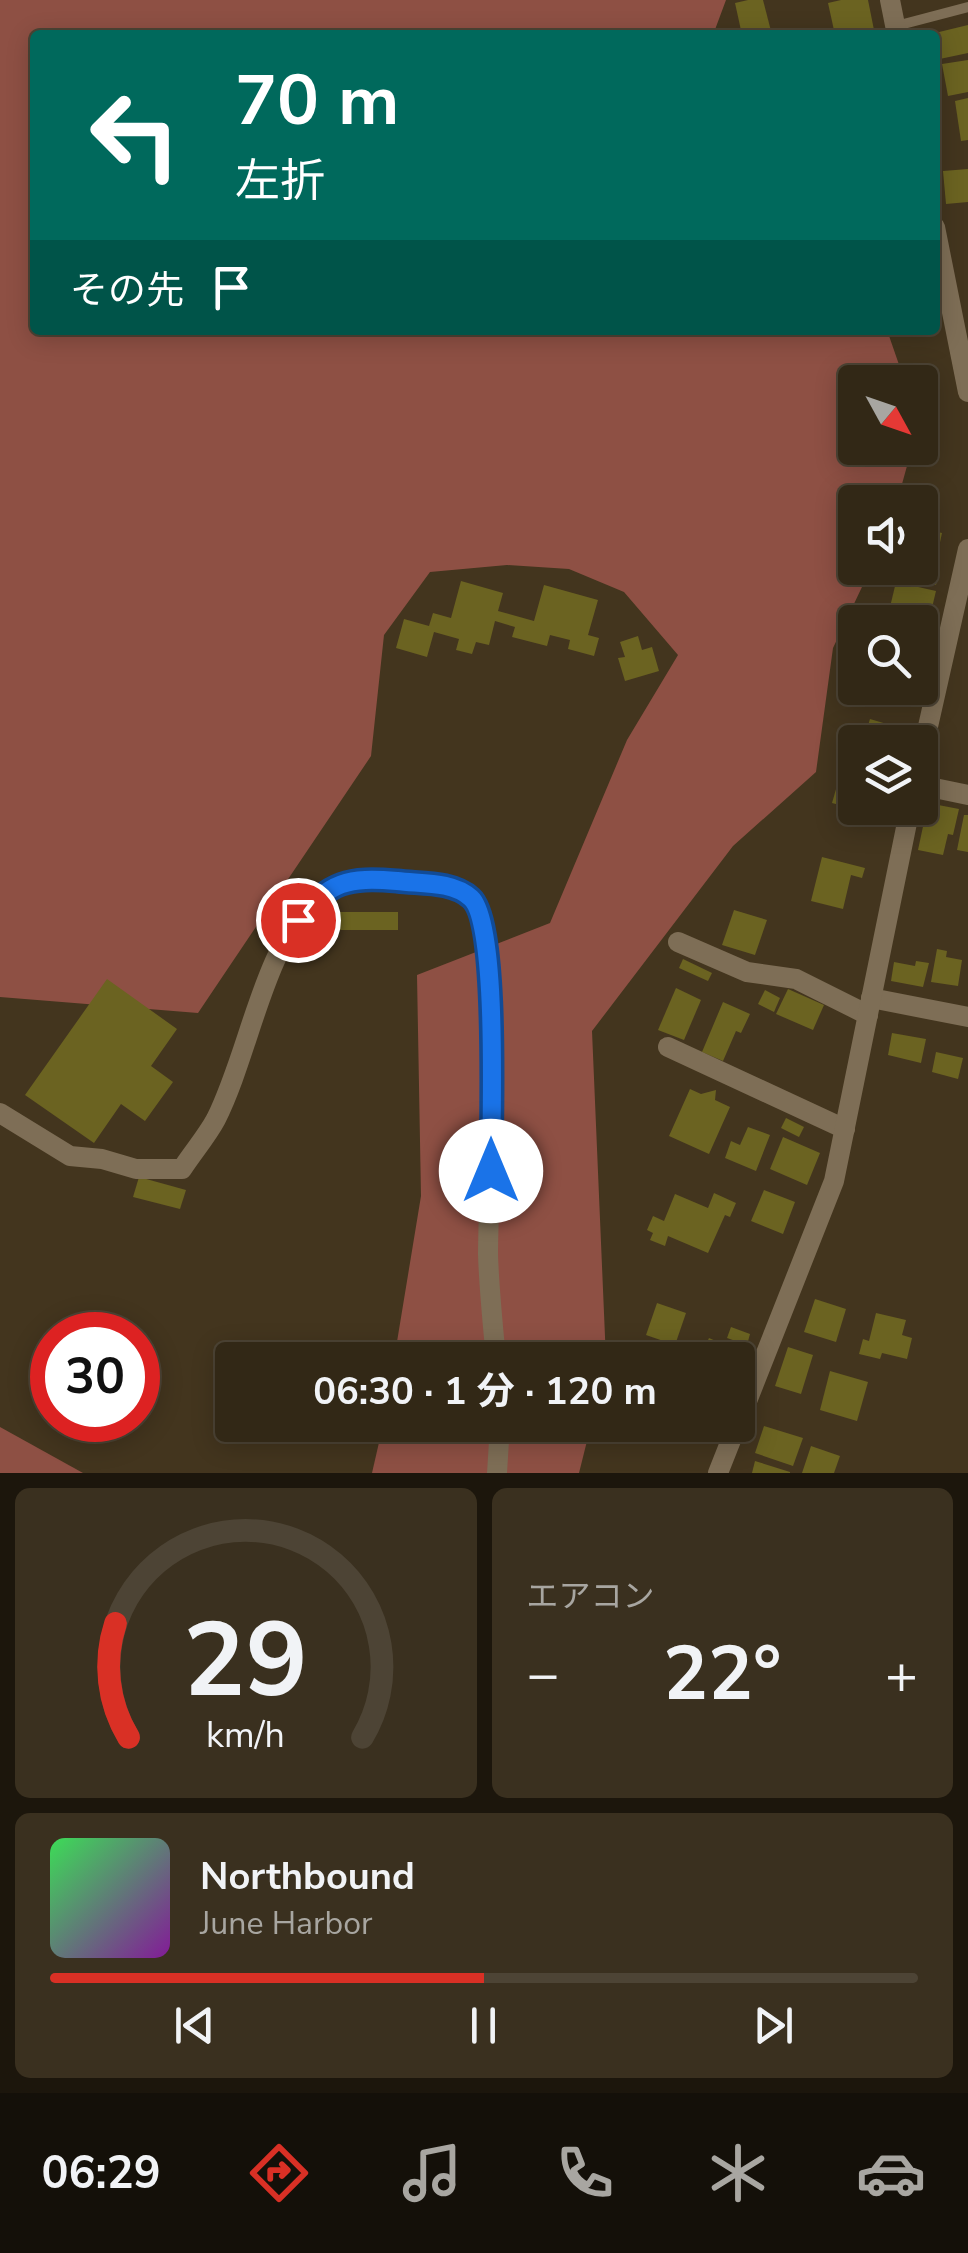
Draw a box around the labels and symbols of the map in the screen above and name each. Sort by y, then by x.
north arrow [838,365,938,465]
pin [256,878,341,963]
position arrow [439,1119,543,1223]
speed limit sign: 30 [30,1312,160,1442]

